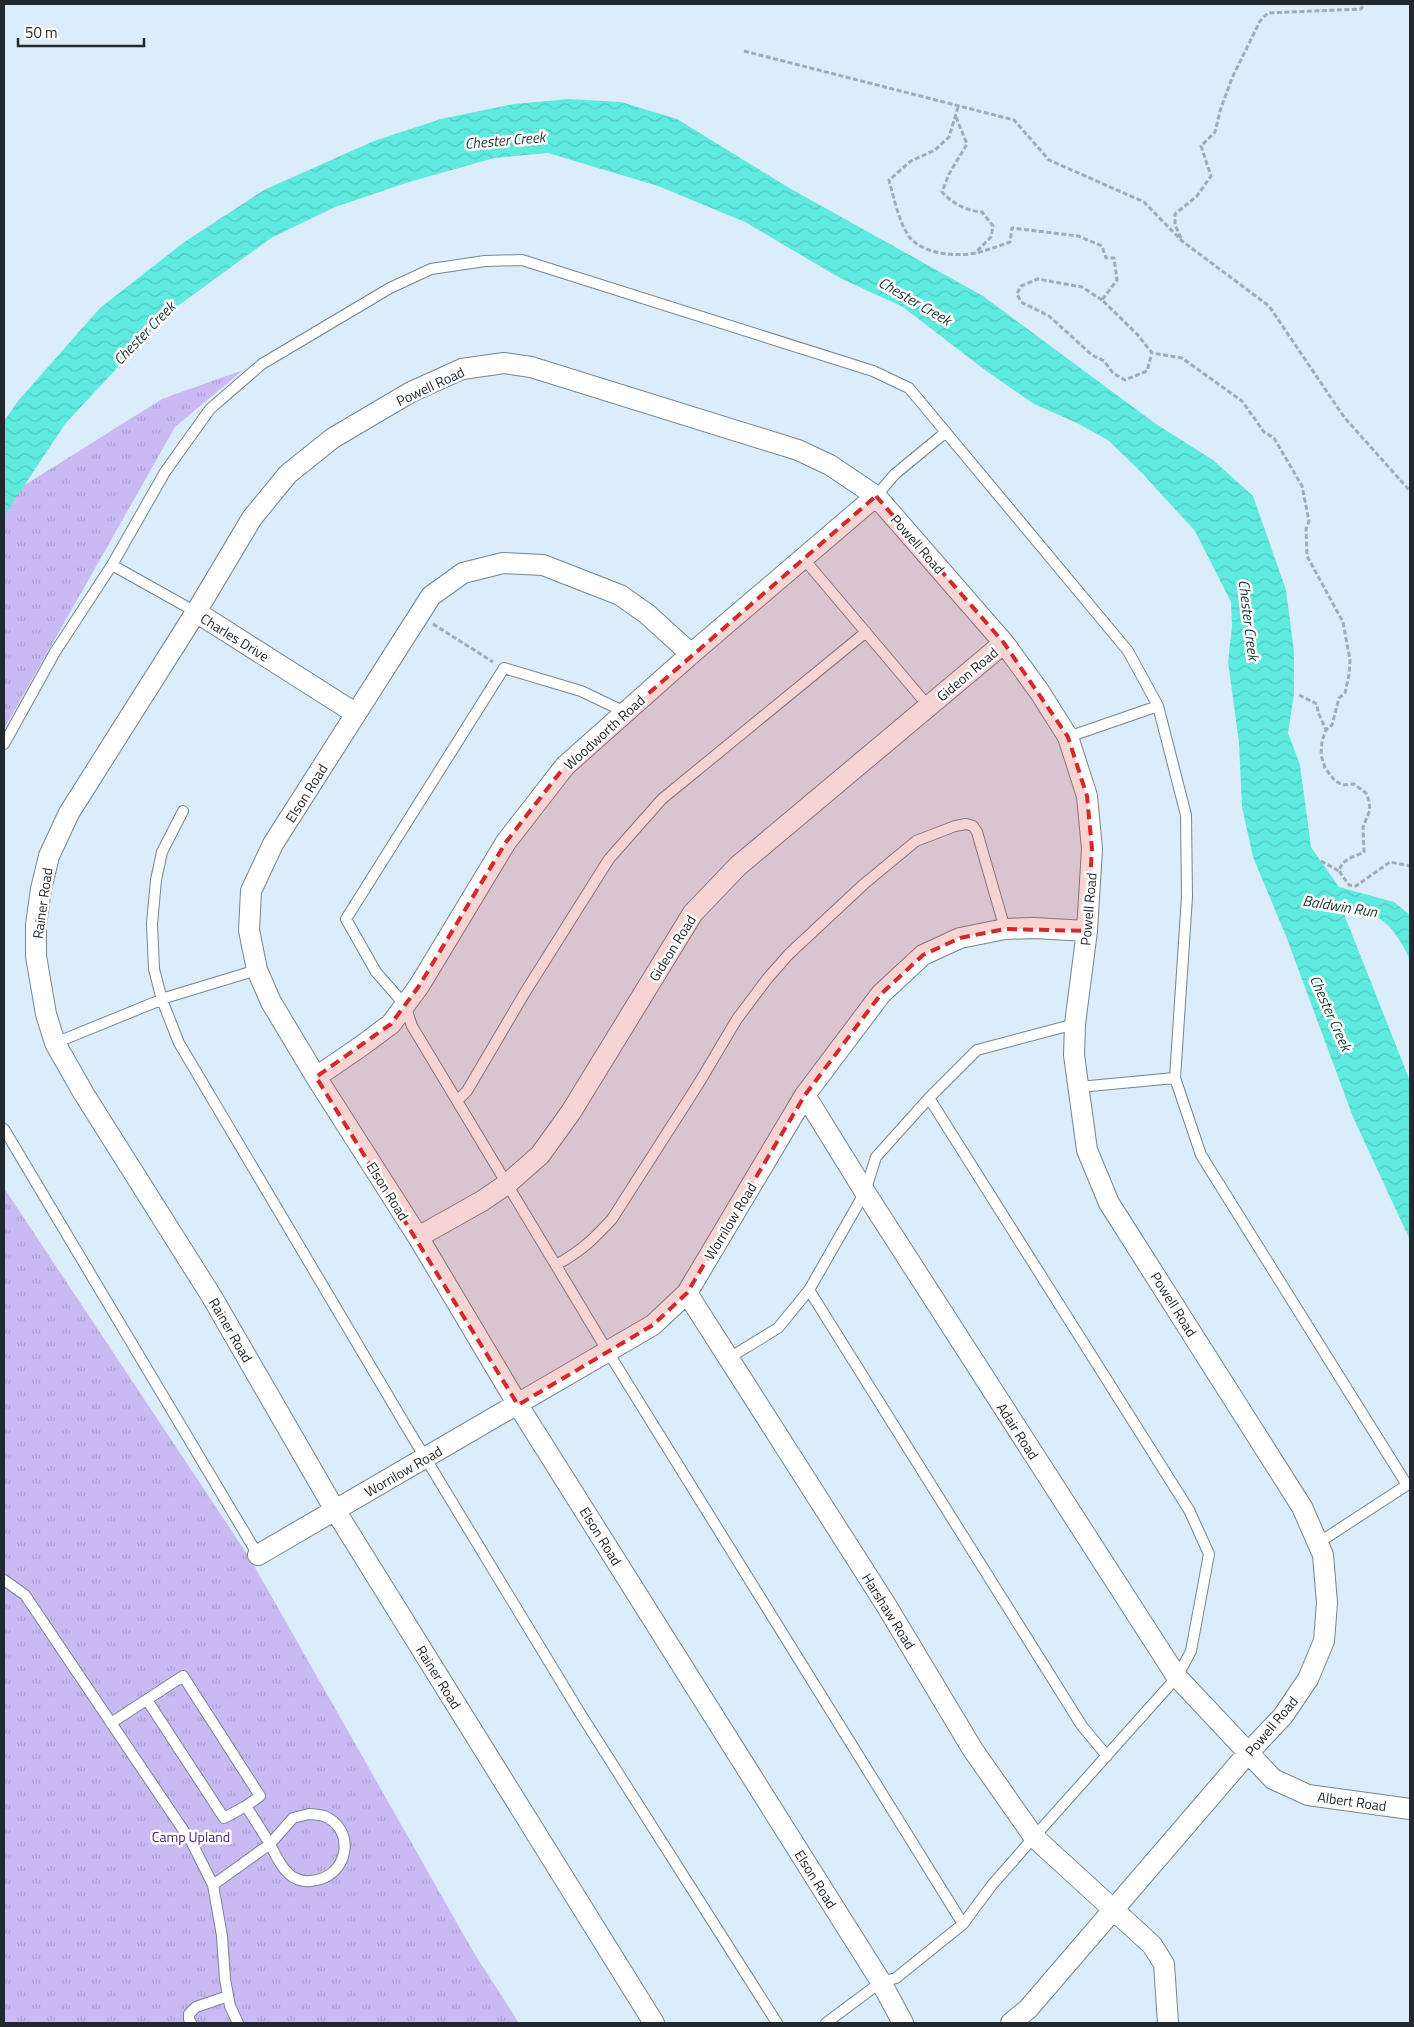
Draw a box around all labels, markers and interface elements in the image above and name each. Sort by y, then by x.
scale bar [18,15,144,47]
text: 50 m [25,21,58,44]
water label: Chester Creek [464,125,549,155]
water label: Chester Creek [874,271,958,332]
water label: Chester Creek [108,294,182,370]
street label: Powell Road [392,361,468,411]
street label: Powell Road [886,510,950,578]
water label: Chester Creek [1233,579,1266,664]
street label: Charles Drive [197,608,273,666]
street label: Gideon Road [932,642,1002,706]
street label: Woodworth Road [559,690,649,774]
street label: Elson Road [280,760,332,826]
street label: Rainer Road [27,866,57,940]
street label: Powell Road [1074,872,1102,946]
water label: Baldwin Run [1301,889,1379,923]
street label: Gideon Road [643,911,701,985]
water label: Chester Creek [1304,971,1359,1057]
street label: Elson Road [362,1158,414,1224]
street label: Worrilow Road [699,1178,761,1264]
street label: Powell Road [1146,1267,1202,1341]
street label: Rainer Road [204,1294,258,1366]
street label: Adair Road [992,1398,1044,1464]
street label: Worrilow Road [360,1440,446,1502]
street label: Elson Road [575,1503,627,1569]
street label: Harshaw Road [857,1569,921,1653]
street label: Rainer Road [411,1641,467,1713]
street label: Powell Road [1239,1691,1303,1761]
street label: Albert Road [1316,1786,1388,1816]
park label: Camp Upland [152,1826,230,1847]
street label: Elson Road [790,1846,842,1912]

